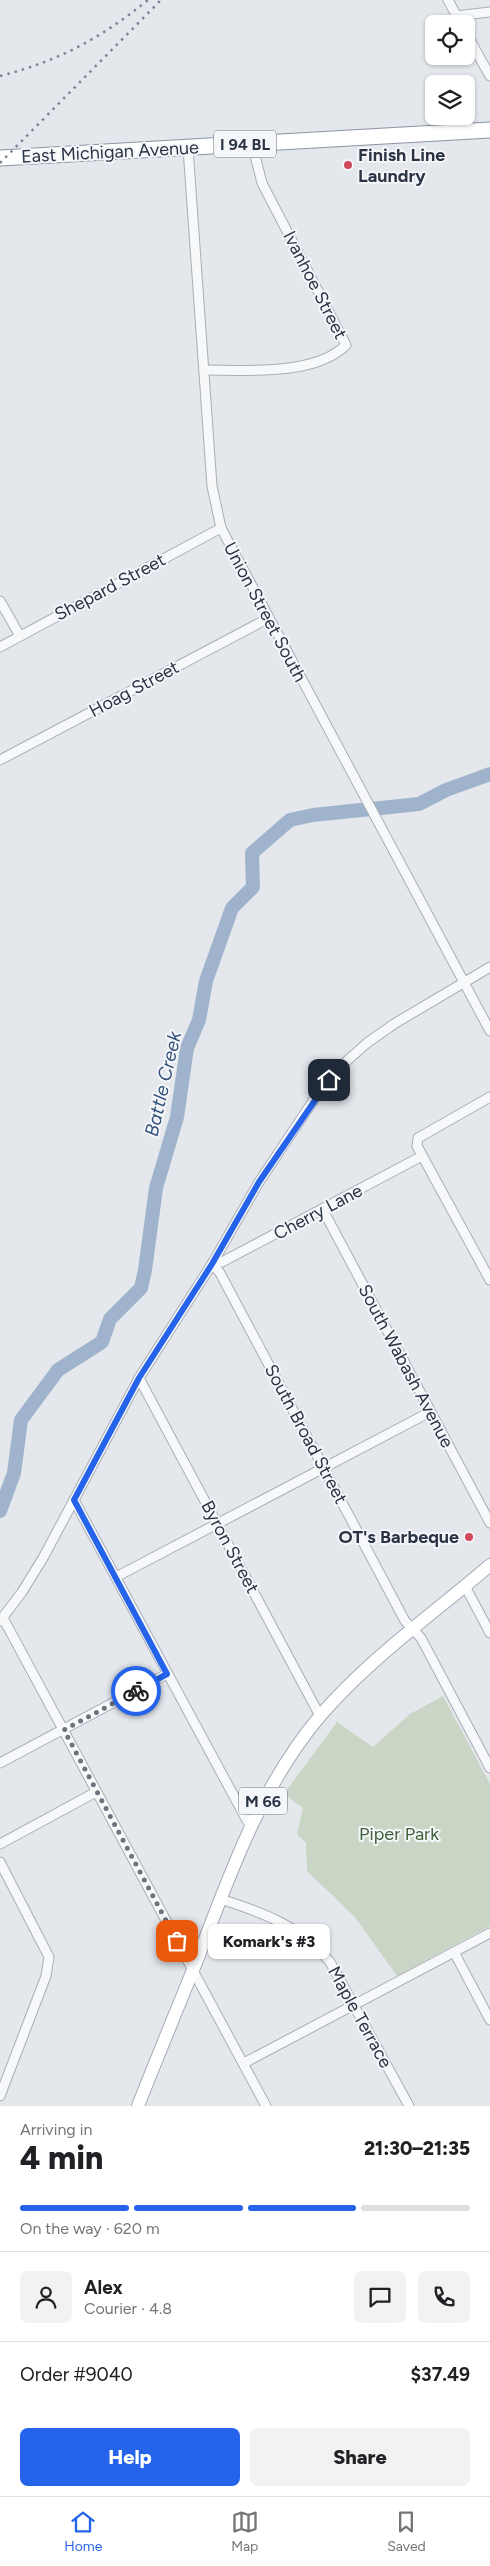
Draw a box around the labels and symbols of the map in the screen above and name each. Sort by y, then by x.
road number: I 94 BL [214,130,276,158]
street label: East Michigan Avenue [21,136,200,168]
place label: Finish Line Laundry [358,144,445,187]
marker: Finish Line Laundry [342,159,354,171]
street label: Ivanhoe Street [278,227,352,343]
street label: Union Street South [219,538,311,686]
street label: Shepard Street [51,549,169,625]
street label: Hoag Street [85,656,183,722]
water label: Battle Creek [140,1029,186,1139]
pin [308,1059,350,1101]
street label: Cherry Lane [270,1179,366,1245]
street label: South Wabash Avenue [354,1280,459,1452]
street label: South Broad Street [260,1360,352,1508]
street label: Byron Street [196,1497,264,1597]
place label: OT's Barbeque [339,1526,459,1548]
marker: OT's Barbeque [463,1531,475,1543]
courier [111,1666,161,1716]
road number: M 66 [239,1788,287,1814]
park label: Piper Park [359,1823,439,1845]
pin [156,1920,198,1962]
callout: Komark's #3 [207,1924,330,1958]
street label: Maple Terrace [323,1962,397,2072]

